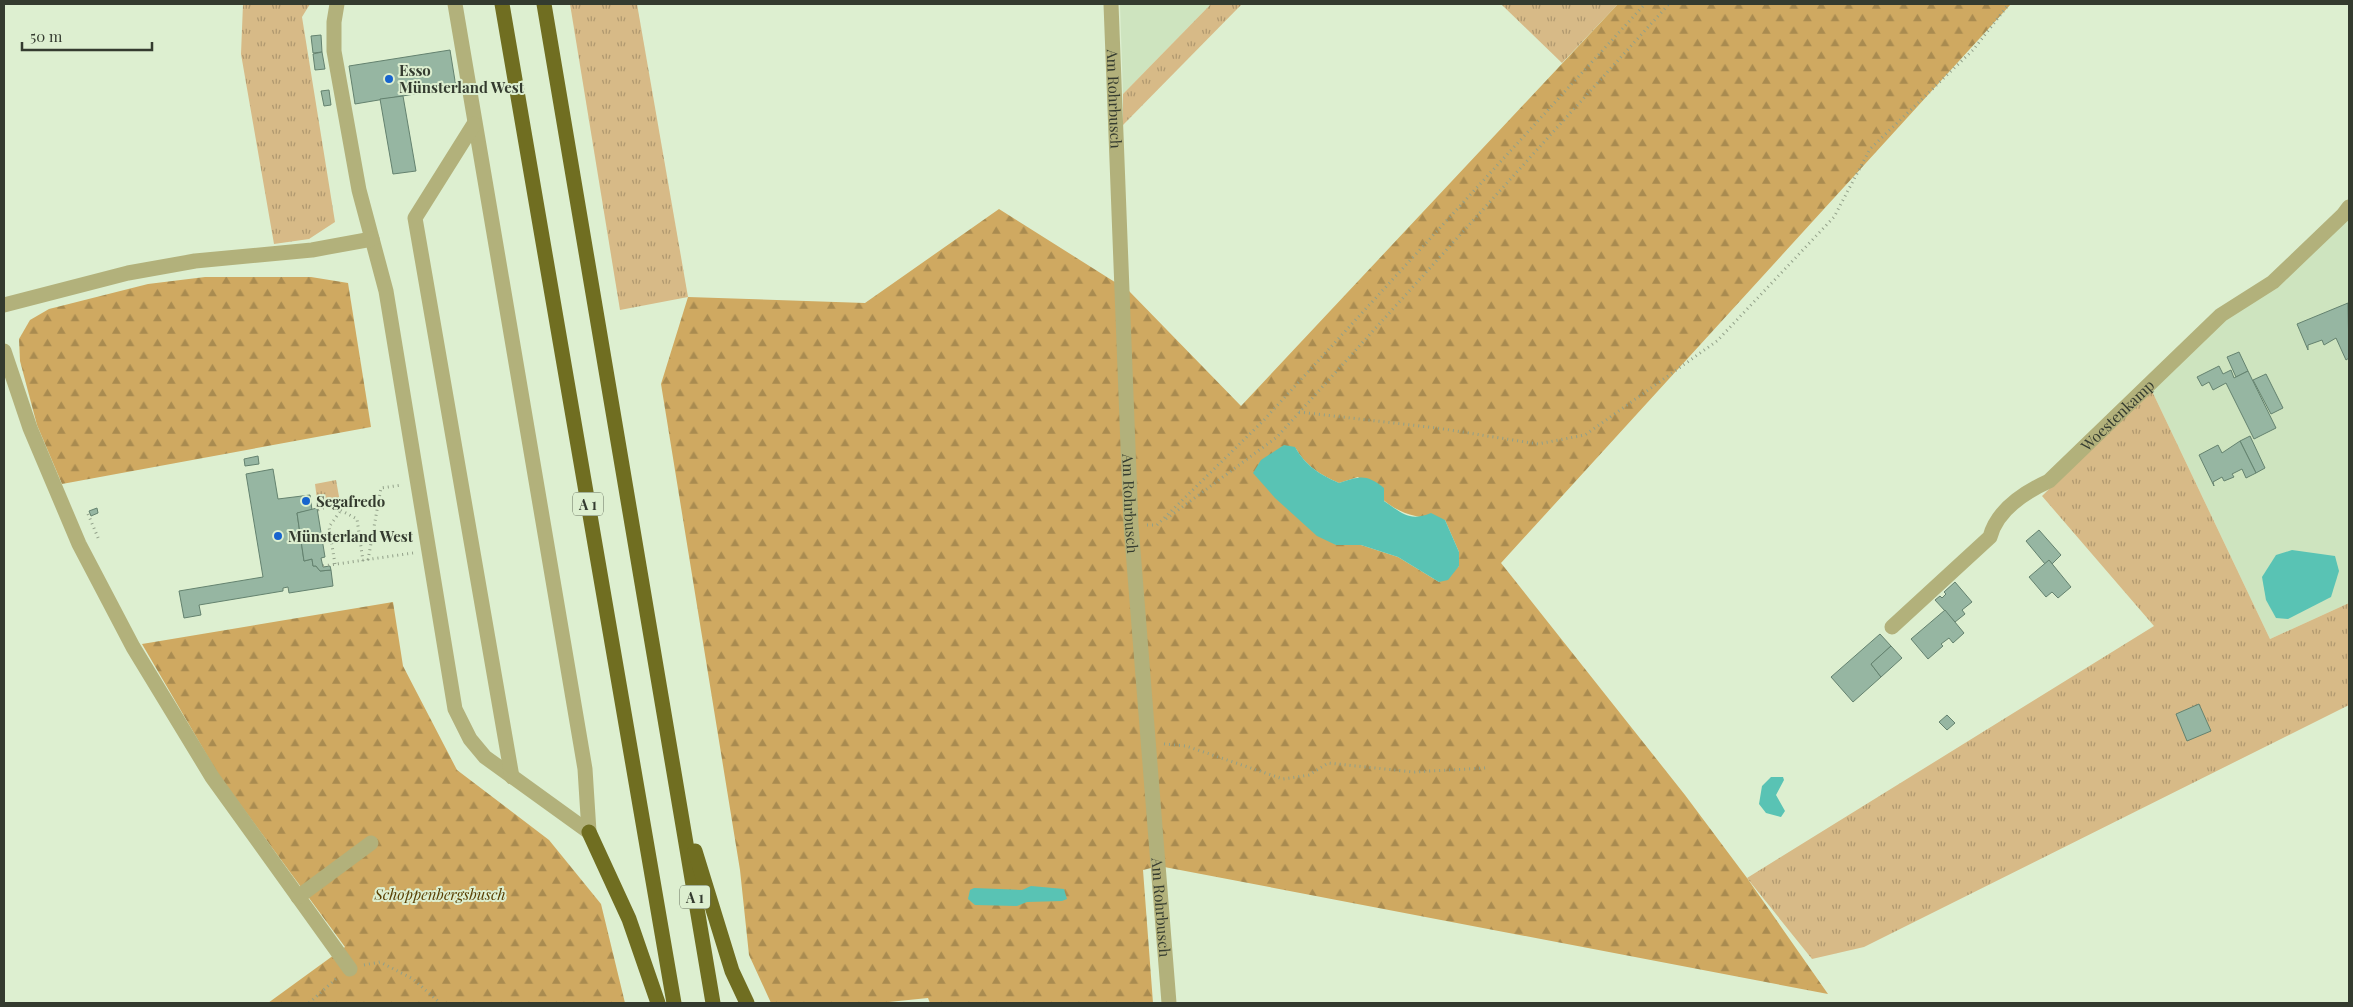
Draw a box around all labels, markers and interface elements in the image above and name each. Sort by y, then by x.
scale bar [22,20,152,52]
text: 50 m [30,26,63,46]
street label: Am Rohrbusch [1103,48,1127,149]
place label: Esso Münsterland West [399,60,525,97]
marker: Esso Münsterland West [383,73,395,85]
street label: Woestenkamp [2076,375,2159,456]
street label: Am Rohrbusch [1118,452,1143,554]
place label: Segafredo [316,491,385,511]
road number: A 1 [573,492,603,516]
marker: Segafredo [300,495,312,507]
place label: Münsterland West [288,526,414,546]
marker: Münsterland West [272,530,284,542]
street label: Am Rohrbusch [1147,856,1175,958]
park label: Schoppenbergsbusch [374,884,505,904]
road number: A 1 [680,886,710,909]

